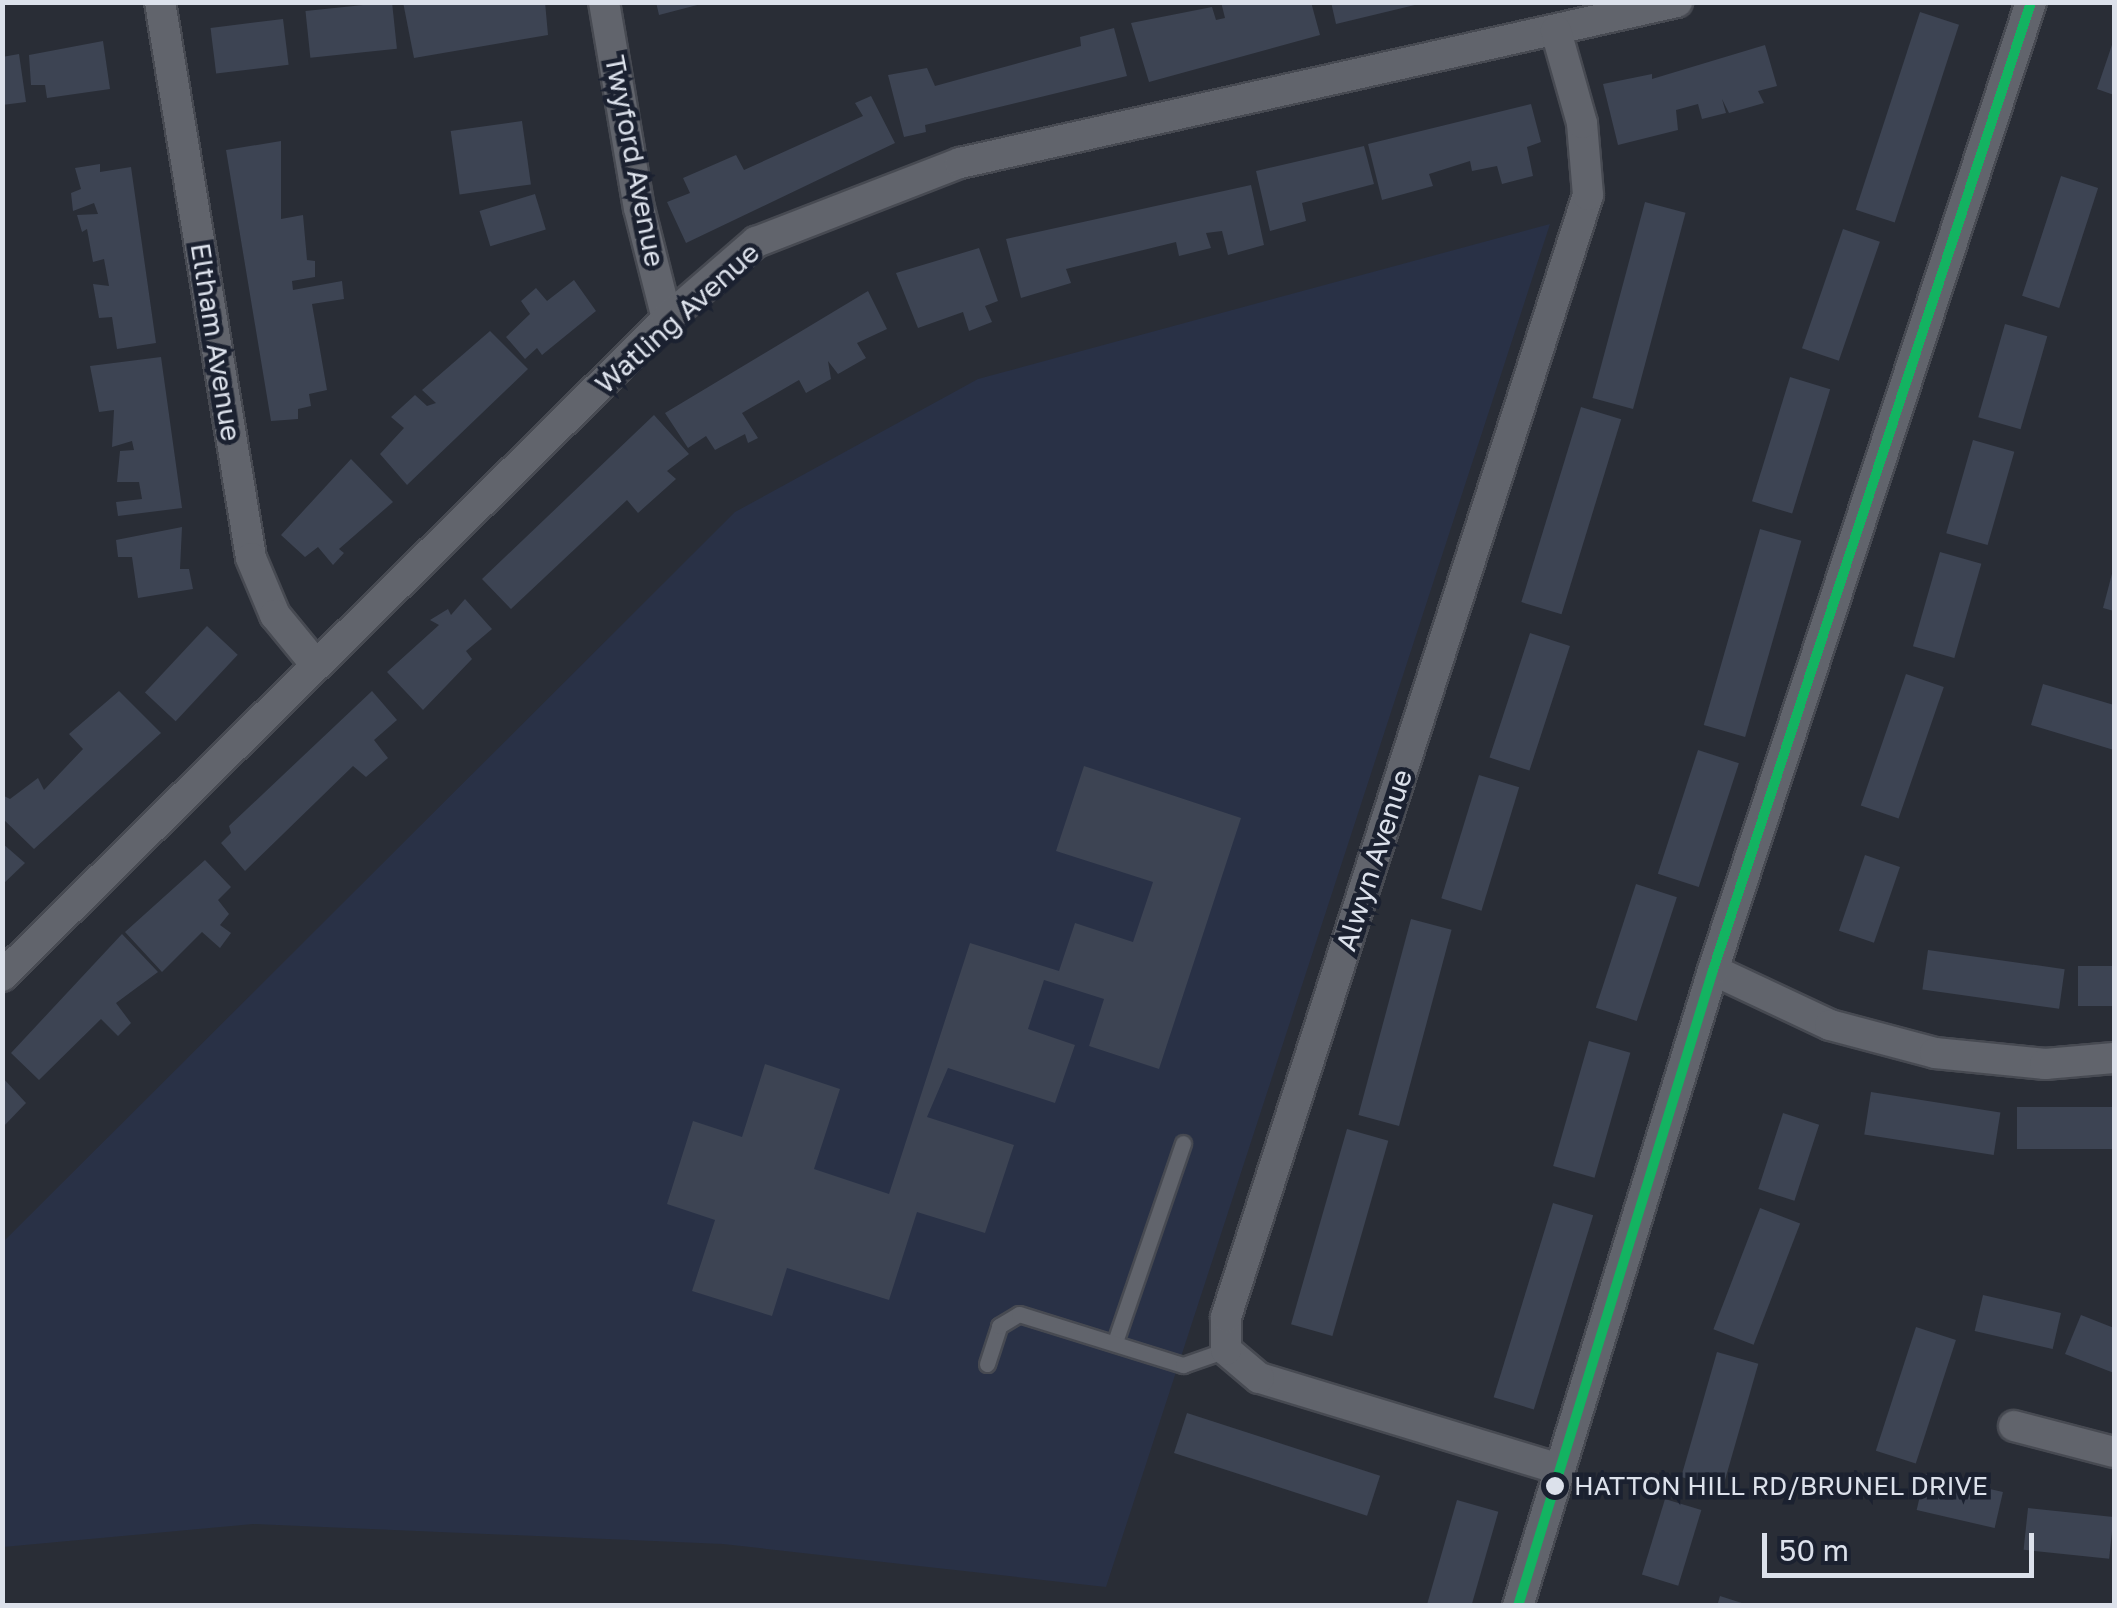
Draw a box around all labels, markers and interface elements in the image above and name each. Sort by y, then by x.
street label: Twyford Avenue [598,52,672,270]
street label: Watling Avenue [588,236,766,400]
street label: Eltham Avenue [184,240,248,444]
street label: Alwyn Avenue [1329,765,1419,955]
place label: HATTON HILL RD/BRUNEL DRIVE [1574,1470,1988,1502]
marker: HATTON HILL RD/BRUNEL DRIVE [1545,1476,1565,1496]
scale bar [1767,1513,2040,1575]
text: 50 m [1779,1532,1849,1568]

